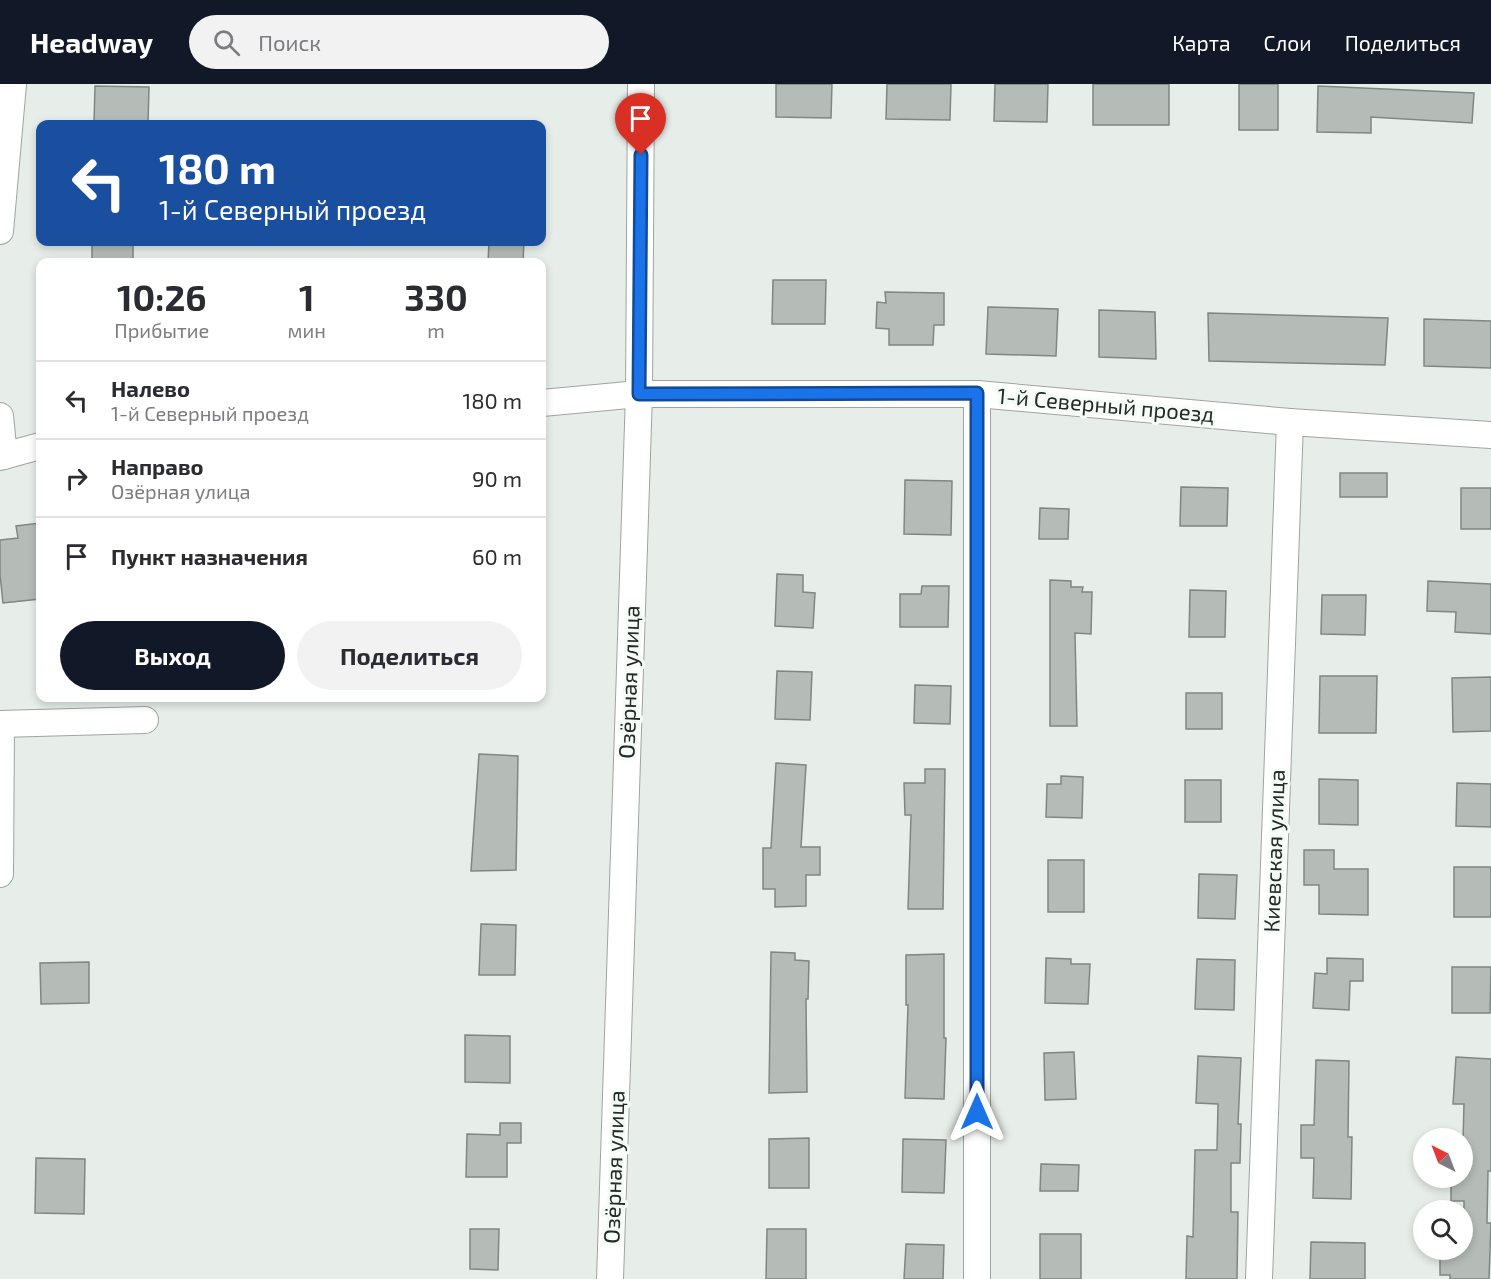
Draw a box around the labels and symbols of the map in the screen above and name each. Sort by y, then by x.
pin [615,93,666,155]
street label: 1-й Северный проезд [997,382,1216,426]
street label: Озёрная улица [612,605,645,759]
street label: Киевская улица [1257,769,1290,933]
position arrow [945,1080,1009,1144]
street label: Озёрная улица [597,1090,630,1244]
north arrow [1413,1128,1473,1188]

